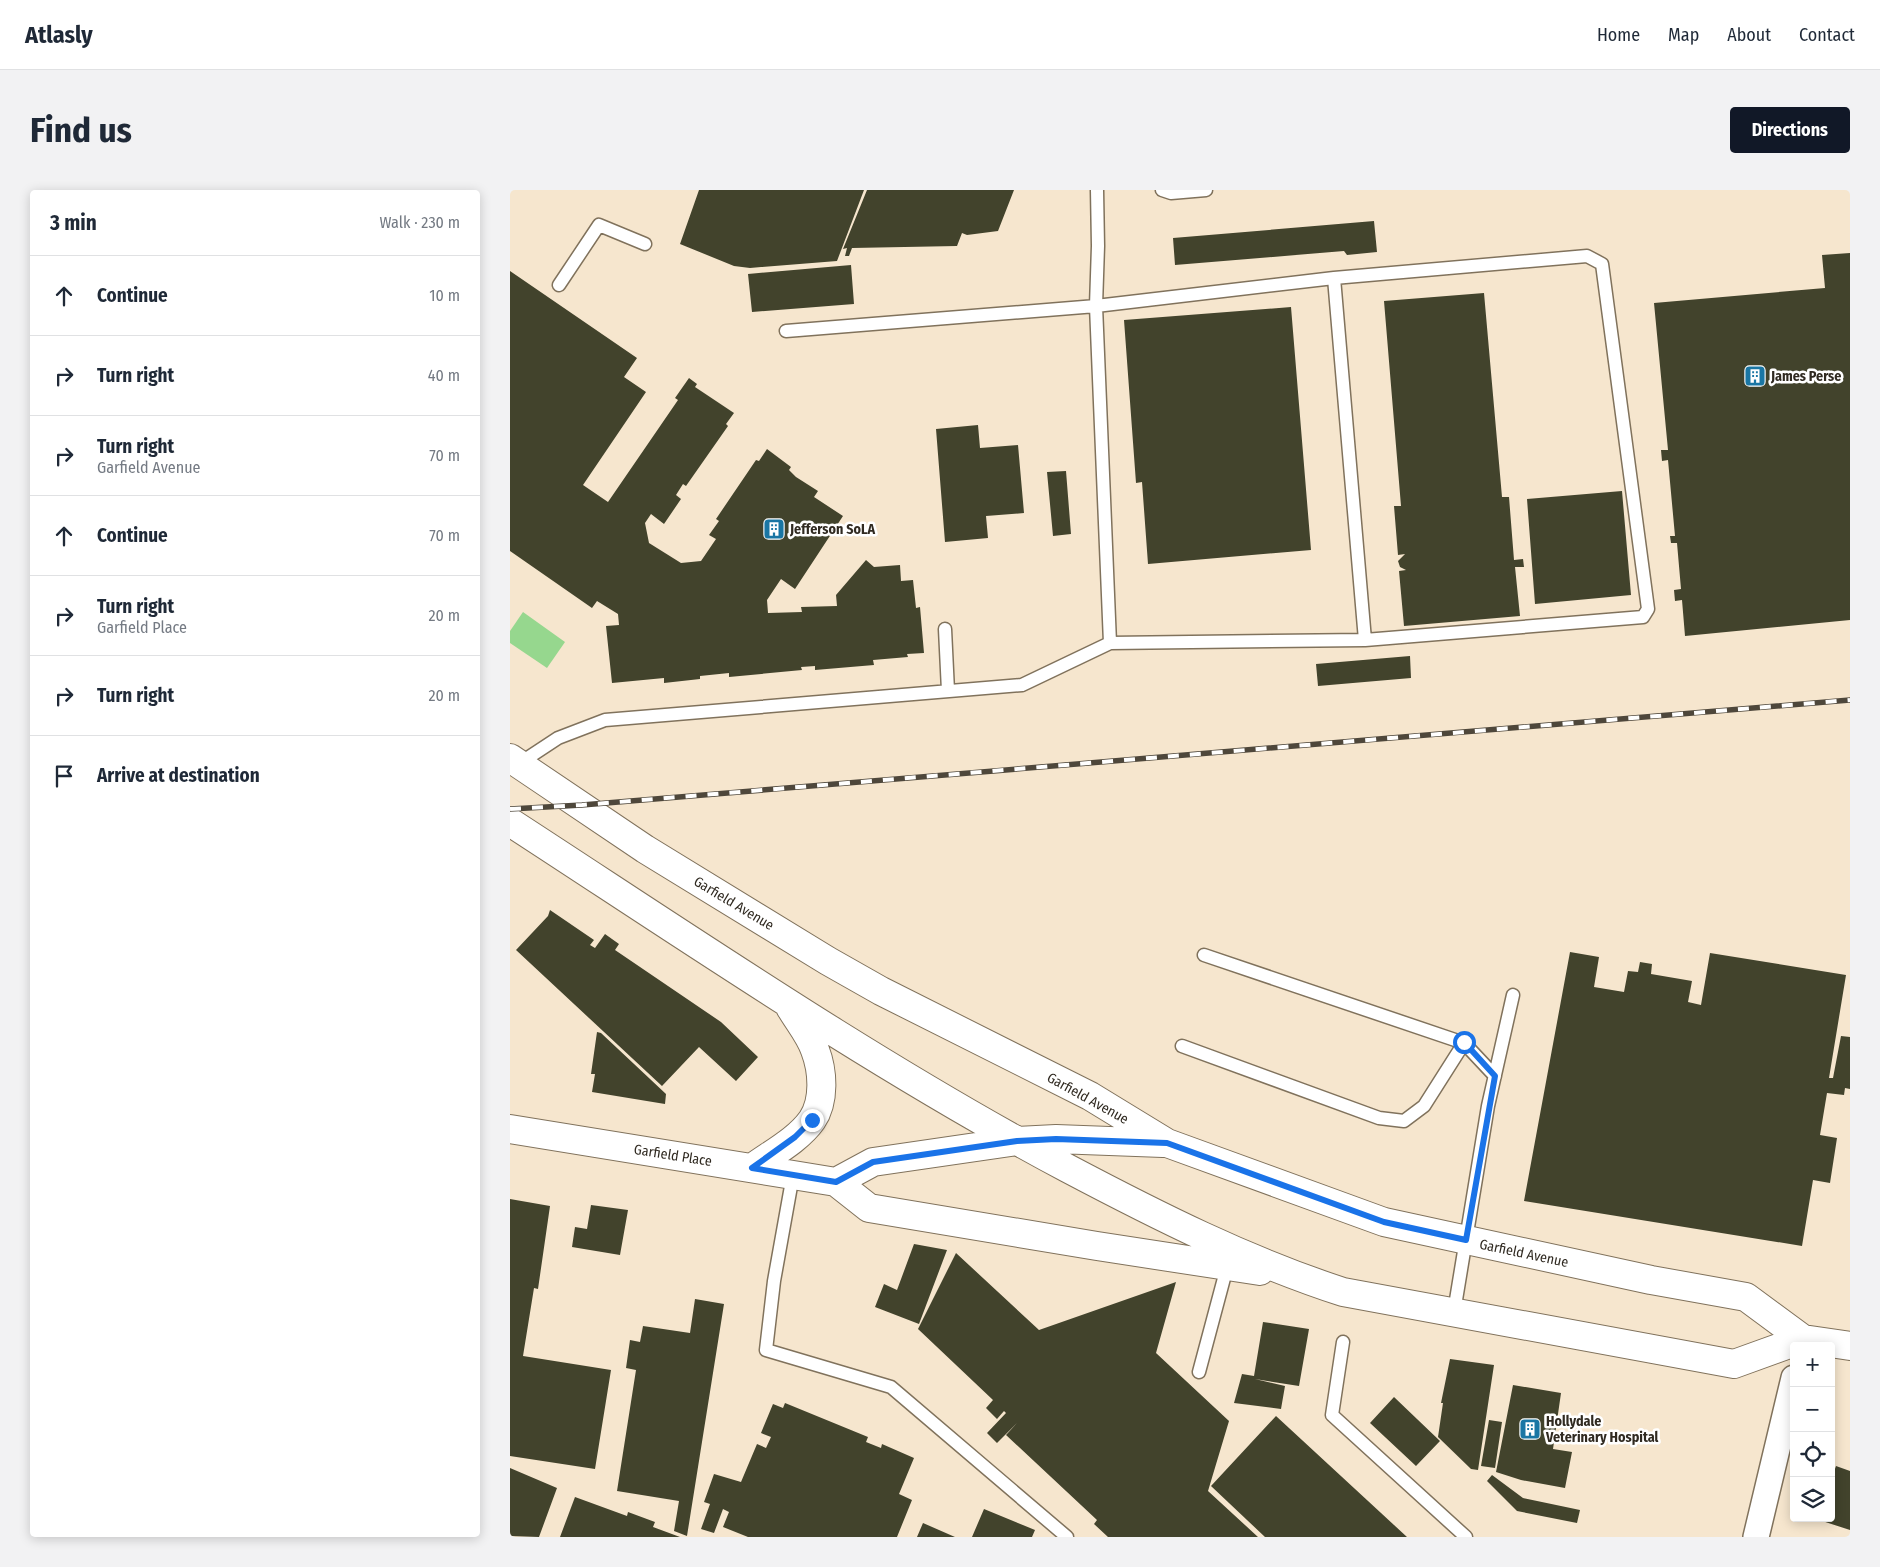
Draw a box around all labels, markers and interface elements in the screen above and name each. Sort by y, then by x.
text: Atlasly [25,21,93,49]
text: Home [1597,24,1640,46]
text: Map [1668,24,1699,46]
text: About [1727,24,1771,46]
text: Contact [1799,24,1855,46]
button: Directions [1730,107,1850,153]
text: Find us [30,109,132,151]
text: 3 min [50,210,97,236]
text: Walk · 230 m [380,213,460,232]
icon: ahead [50,282,78,310]
text: Continue [97,284,168,307]
text: 10 m [429,286,460,305]
icon: right [50,362,78,390]
text: Turn right [97,364,174,387]
building icon: James Perse [1743,364,1767,388]
text: 40 m [428,366,460,385]
place label: James Perse [1770,368,1841,385]
text: Turn right [97,435,174,458]
icon: right [50,442,78,470]
text: 70 m [429,446,460,465]
text: Garfield Avenue [97,458,200,477]
building icon: Jefferson SoLA [762,517,786,541]
place label: Jefferson SoLA [789,521,875,538]
icon: ahead [50,522,78,550]
text: Continue [97,524,168,547]
text: 70 m [429,526,460,545]
text: Turn right [97,595,174,618]
icon: right [50,602,78,630]
text: 20 m [429,606,460,625]
text: Garfield Place [97,618,187,637]
icon: right [50,682,78,710]
text: Turn right [97,684,174,707]
text: 20 m [429,686,460,705]
icon: arrive [50,762,78,790]
text: Arrive at destination [97,764,260,787]
street label: Garfield Avenue [691,873,777,934]
route start [1453,1031,1476,1054]
street label: Garfield Avenue [1044,1069,1132,1128]
route end [801,1109,824,1132]
street label: Garfield Place [633,1141,713,1170]
street label: Garfield Avenue [1478,1236,1570,1271]
map controls [1790,1342,1835,1522]
button: + [1790,1342,1835,1387]
button: − [1790,1387,1835,1432]
place label: Hollydale Veterinary Hospital [1545,1413,1658,1446]
building icon: Hollydale Veterinary Hospital [1518,1417,1542,1441]
button: locate [1790,1432,1835,1477]
button: layers [1790,1477,1835,1522]

